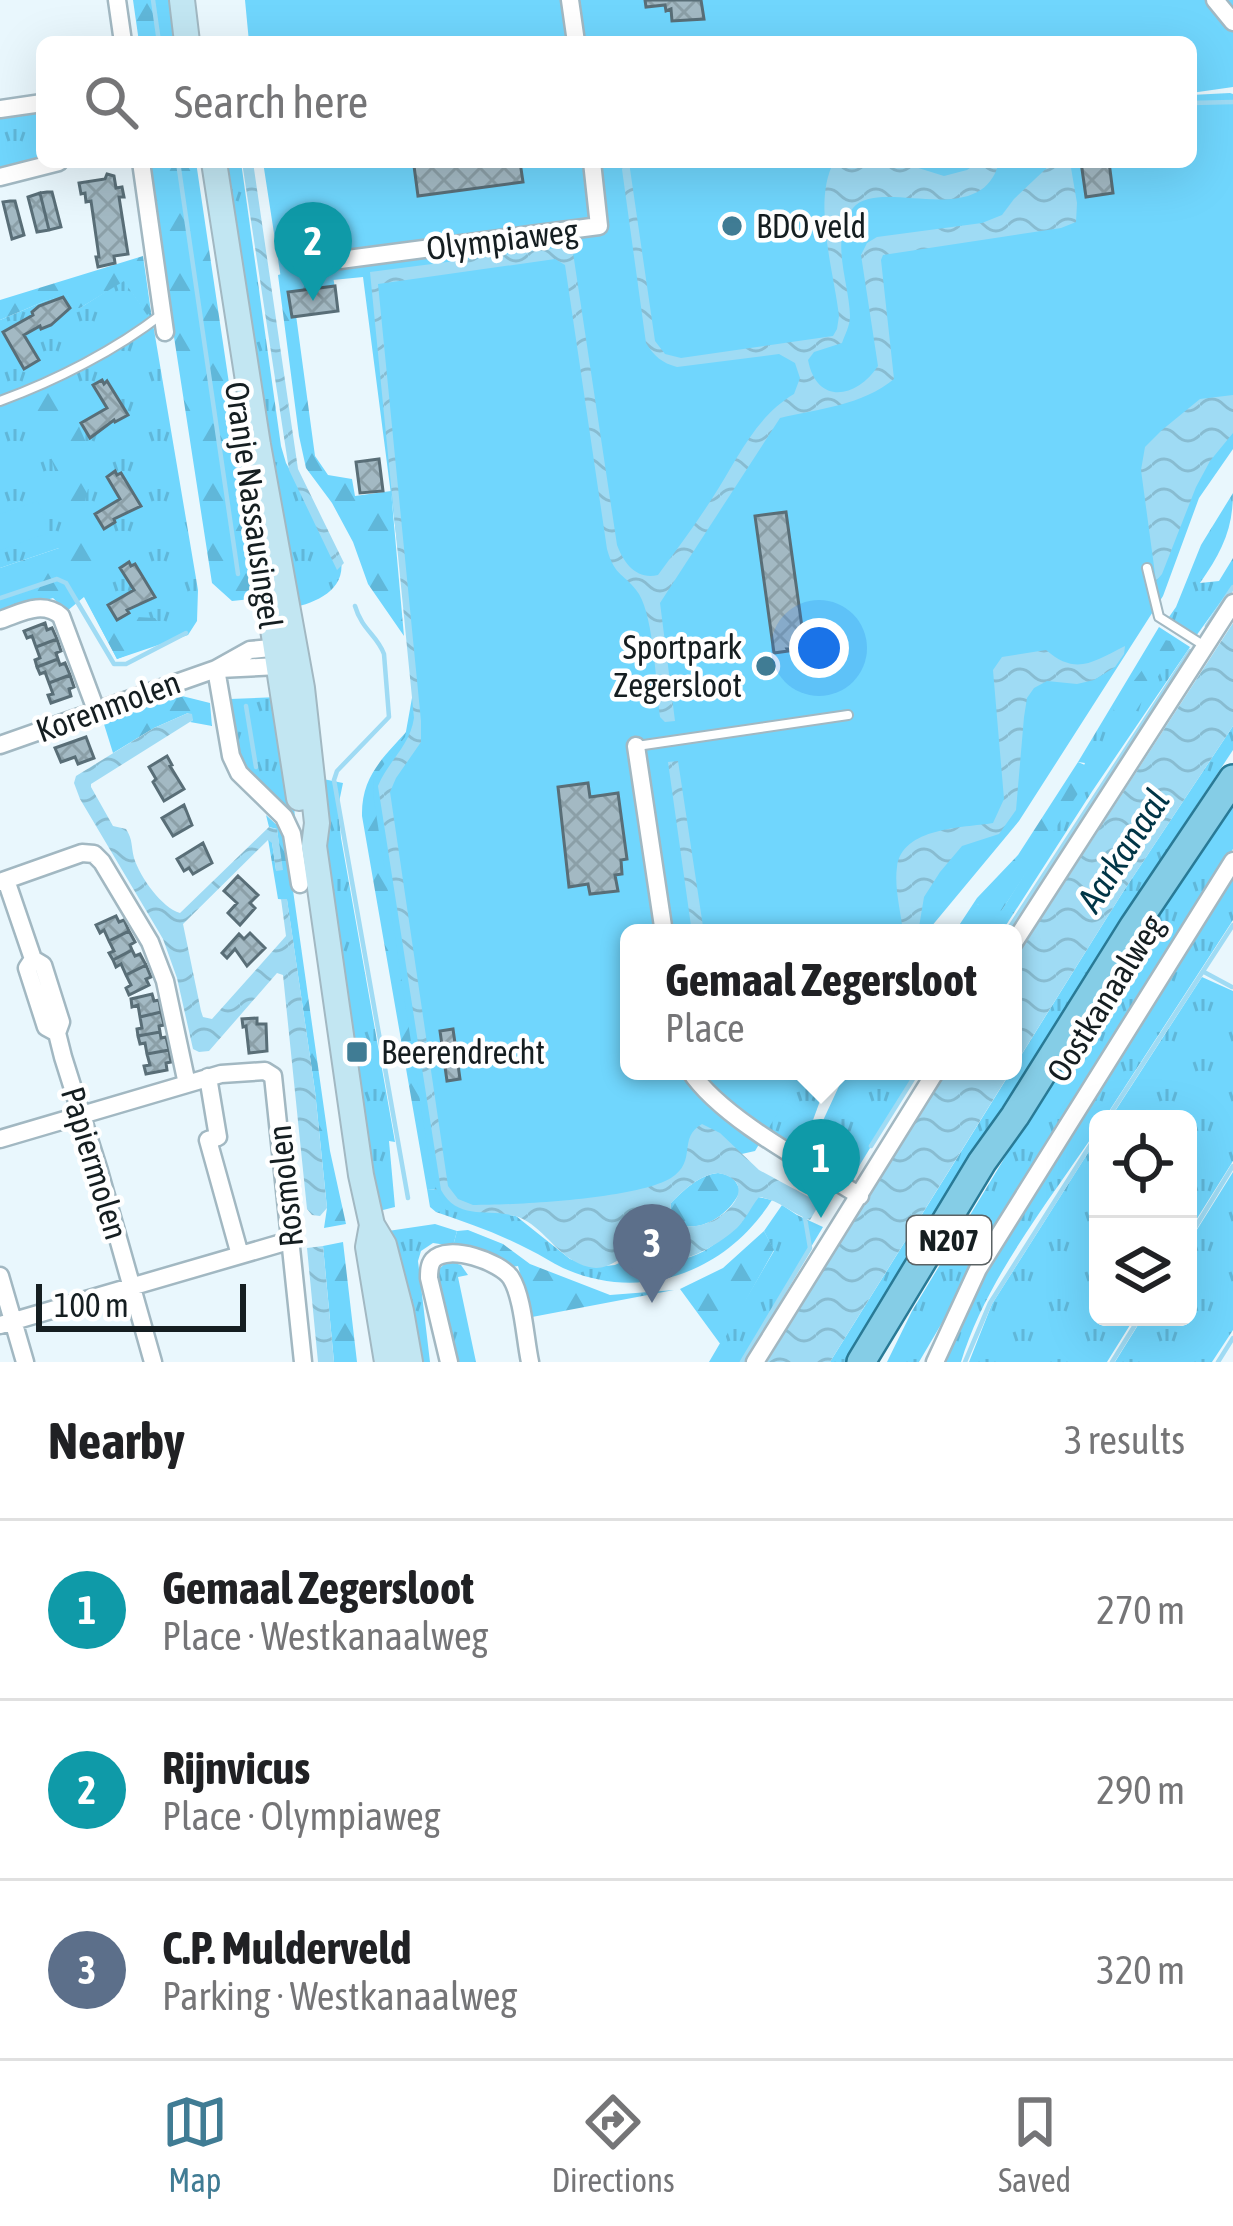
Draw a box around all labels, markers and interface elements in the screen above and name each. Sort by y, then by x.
search box [36,36,1197,168]
icon: search [78,69,144,135]
text: Search here [174,76,368,128]
pin: 2 [274,202,352,301]
place label: BDO veld [756,207,866,245]
street label: Olympiaweg [424,211,581,267]
marker: BDO veld [719,213,745,239]
street label: Oranje Nassausingel [218,379,290,631]
your location [789,618,849,678]
place label: Sportpark Zegersloot [613,628,742,704]
marker: Sportpark Zegersloot [753,653,779,679]
street label: Korenmolen [31,662,185,750]
water label: Aarkanaal [1067,781,1178,920]
street label: Oostkanaalweg [1039,907,1172,1088]
popup [620,924,1022,1080]
text: Gemaal Zegersloot [665,954,977,1006]
text: Place [665,1006,745,1050]
place label: Beerendrecht [381,1033,545,1071]
marker: Beerendrecht [344,1039,370,1065]
street label: Papiermolen [54,1082,136,1244]
map controls [1089,1110,1197,1326]
button: locate [1089,1110,1197,1218]
pin: 1 [782,1119,860,1218]
street label: Rosmolen [260,1123,310,1249]
pin: 3 [613,1204,691,1303]
road number: N207 [907,1216,991,1264]
button: layers [1089,1218,1197,1326]
scale bar [36,1278,246,1331]
text: 100 m [54,1286,129,1324]
text: Nearby [48,1411,185,1470]
text: 3 results [1064,1418,1185,1462]
text: Gemaal Zegersloot [162,1562,474,1614]
text: 1 [78,1588,96,1632]
text: 270 m [1097,1588,1185,1632]
text: Place · Westkanaalweg [162,1614,488,1658]
text: Rijnvicus [162,1742,310,1794]
text: 2 [78,1768,96,1812]
text: 290 m [1097,1768,1185,1812]
text: Place · Olympiaweg [162,1794,441,1838]
text: C.P. Mulderveld [162,1922,411,1974]
text: 3 [78,1948,96,1992]
text: 320 m [1097,1948,1185,1992]
text: Parking · Westkanaalweg [162,1974,517,2018]
tab: Map [162,2089,228,2199]
tab: Directions [551,2089,675,2199]
tab: Saved [998,2089,1071,2199]

